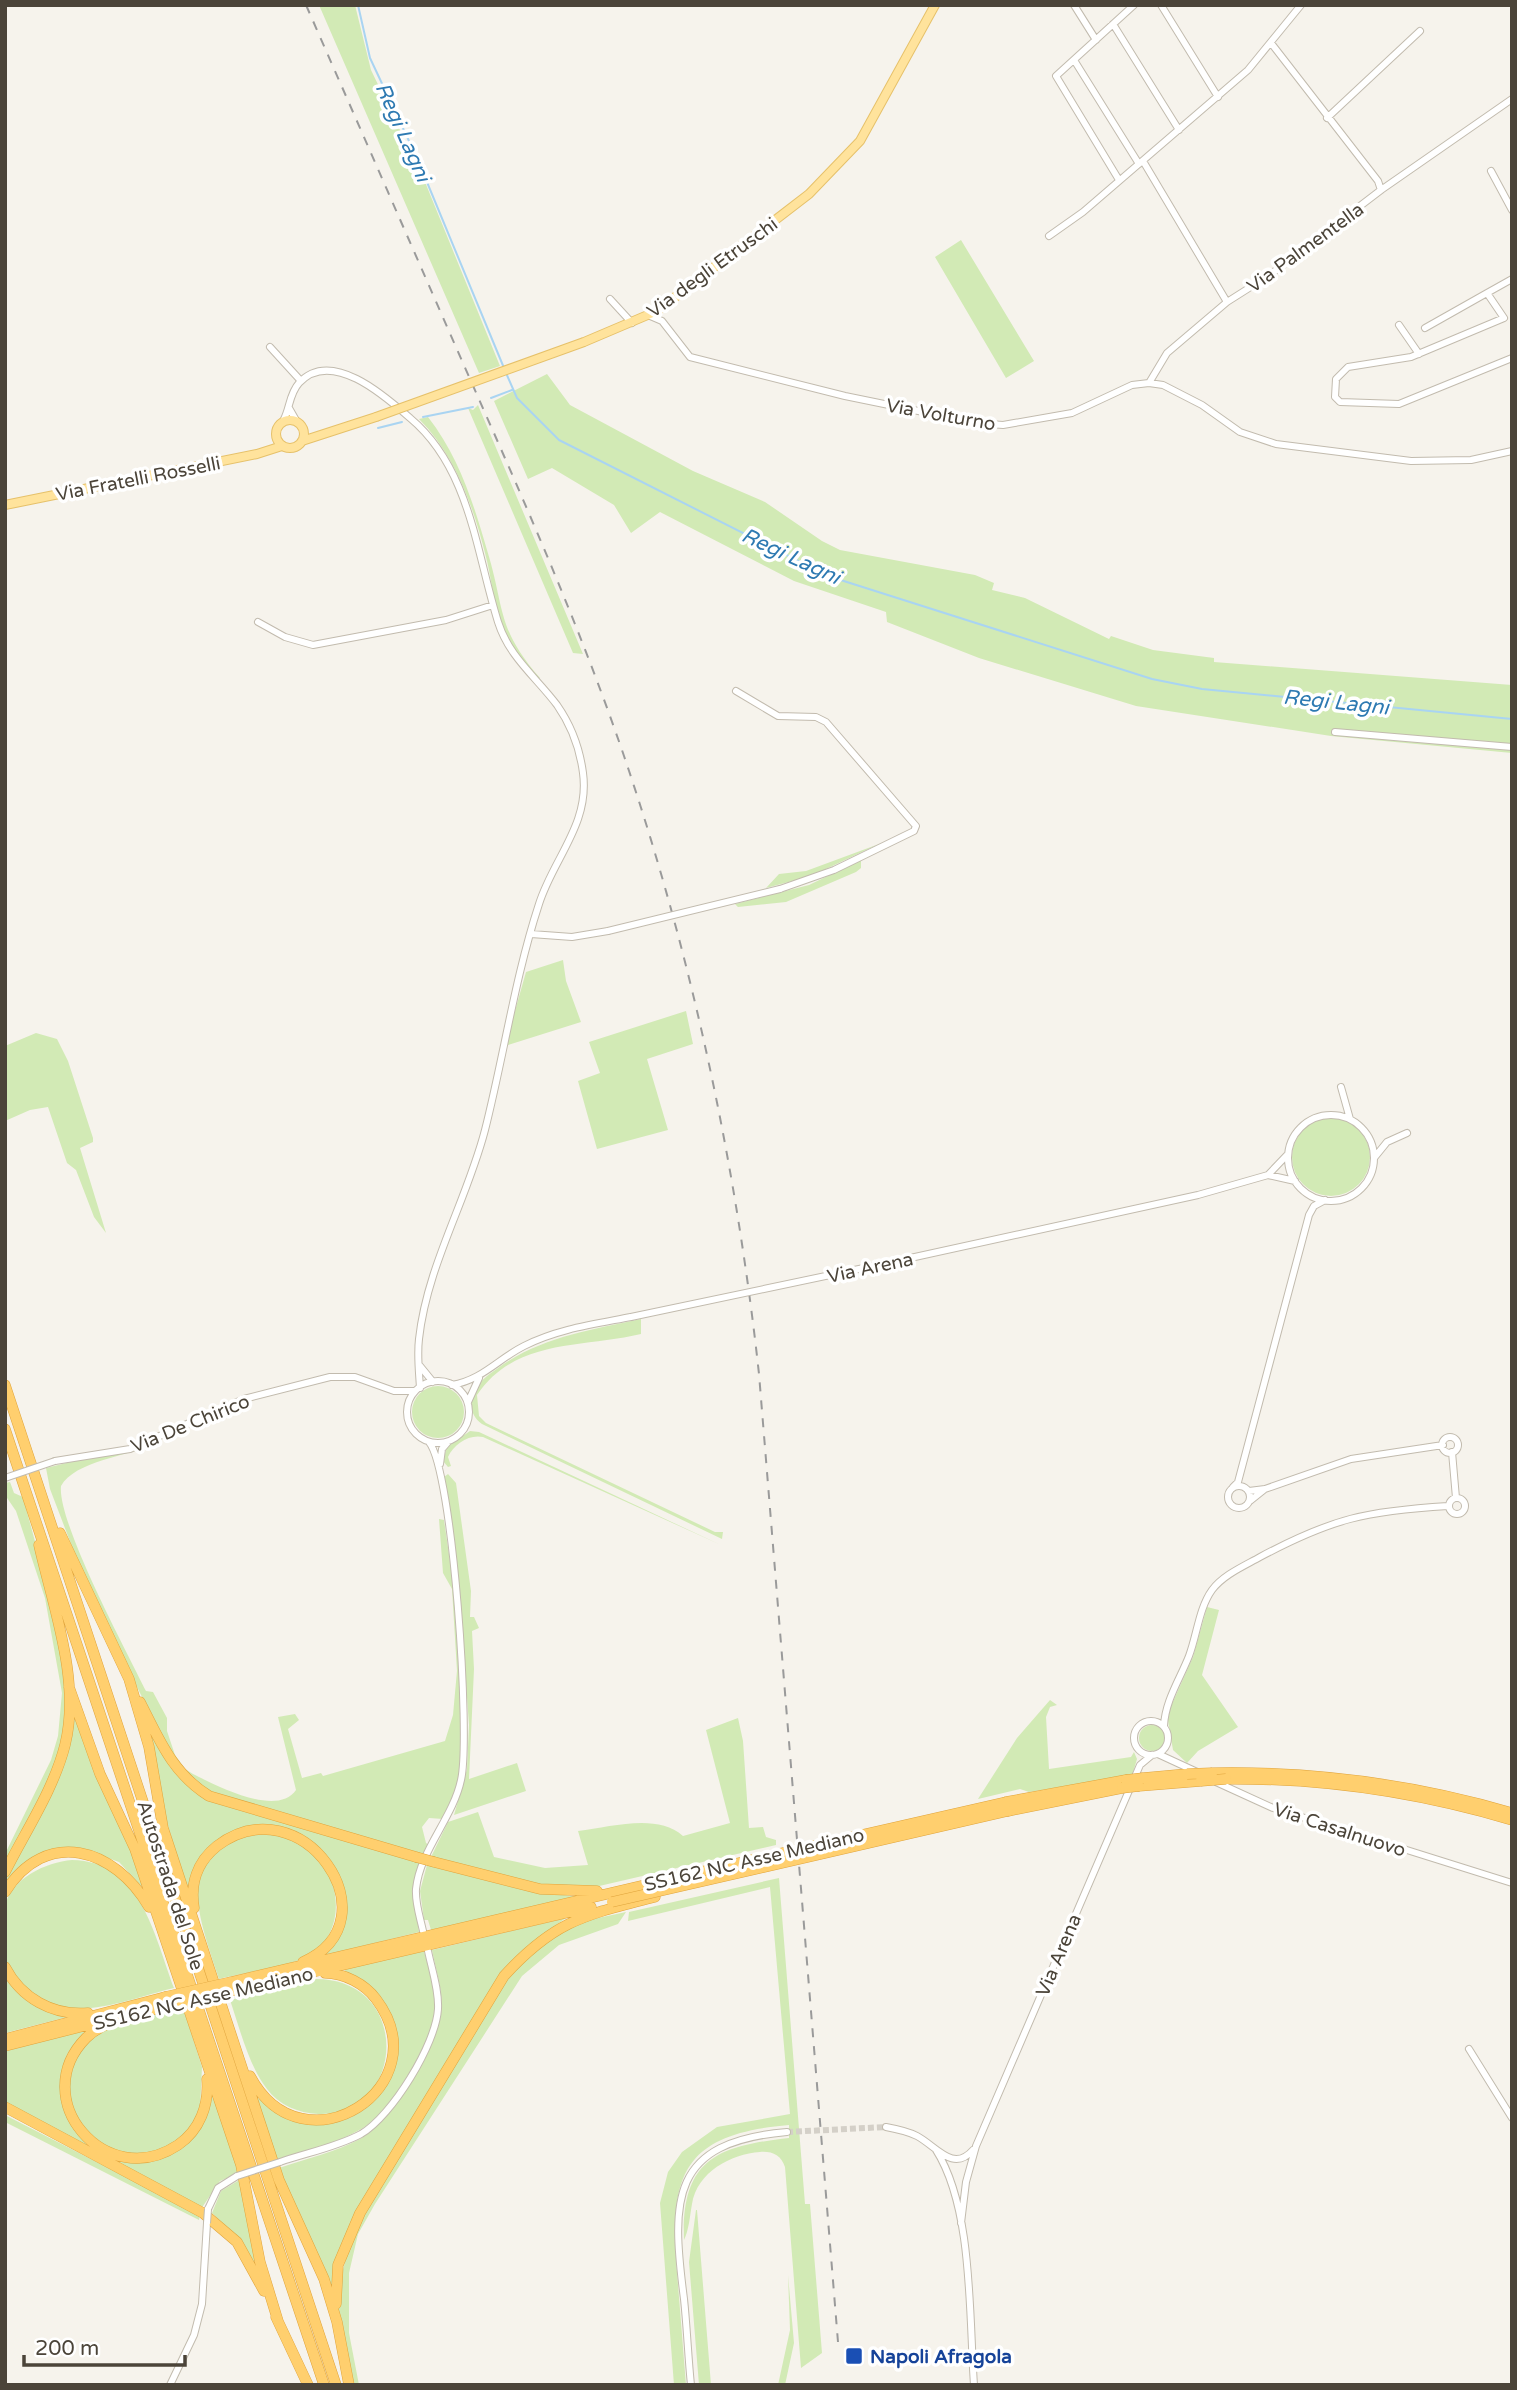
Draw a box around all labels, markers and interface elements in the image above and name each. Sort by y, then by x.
water label: Regi Lagni [370,79,437,188]
street label: Via Palmentella [1243,198,1368,297]
street label: Via degli Etruschi [643,213,782,323]
street label: Via Volturno [884,395,997,435]
street label: Via Fratelli Rosselli [54,452,222,506]
water label: Regi Lagni [737,523,847,591]
water label: Regi Lagni [1282,685,1393,721]
street label: Via Arena [825,1248,915,1288]
street label: Via De Chirico [128,1390,253,1458]
street label: Autostrada del Sole [132,1798,208,1973]
street label: Via Casalnuovo [1271,1798,1409,1862]
street label: SS162 NC Asse Mediano [642,1824,866,1896]
street label: Via Arena [1032,1911,1086,2000]
street label: SS162 NC Asse Mediano [91,1963,315,2035]
scale bar [24,2324,186,2368]
text: 200 m [35,2336,99,2361]
marker: Napoli Afragola [844,2346,864,2366]
place label: Napoli Afragola [870,2346,1012,2369]

